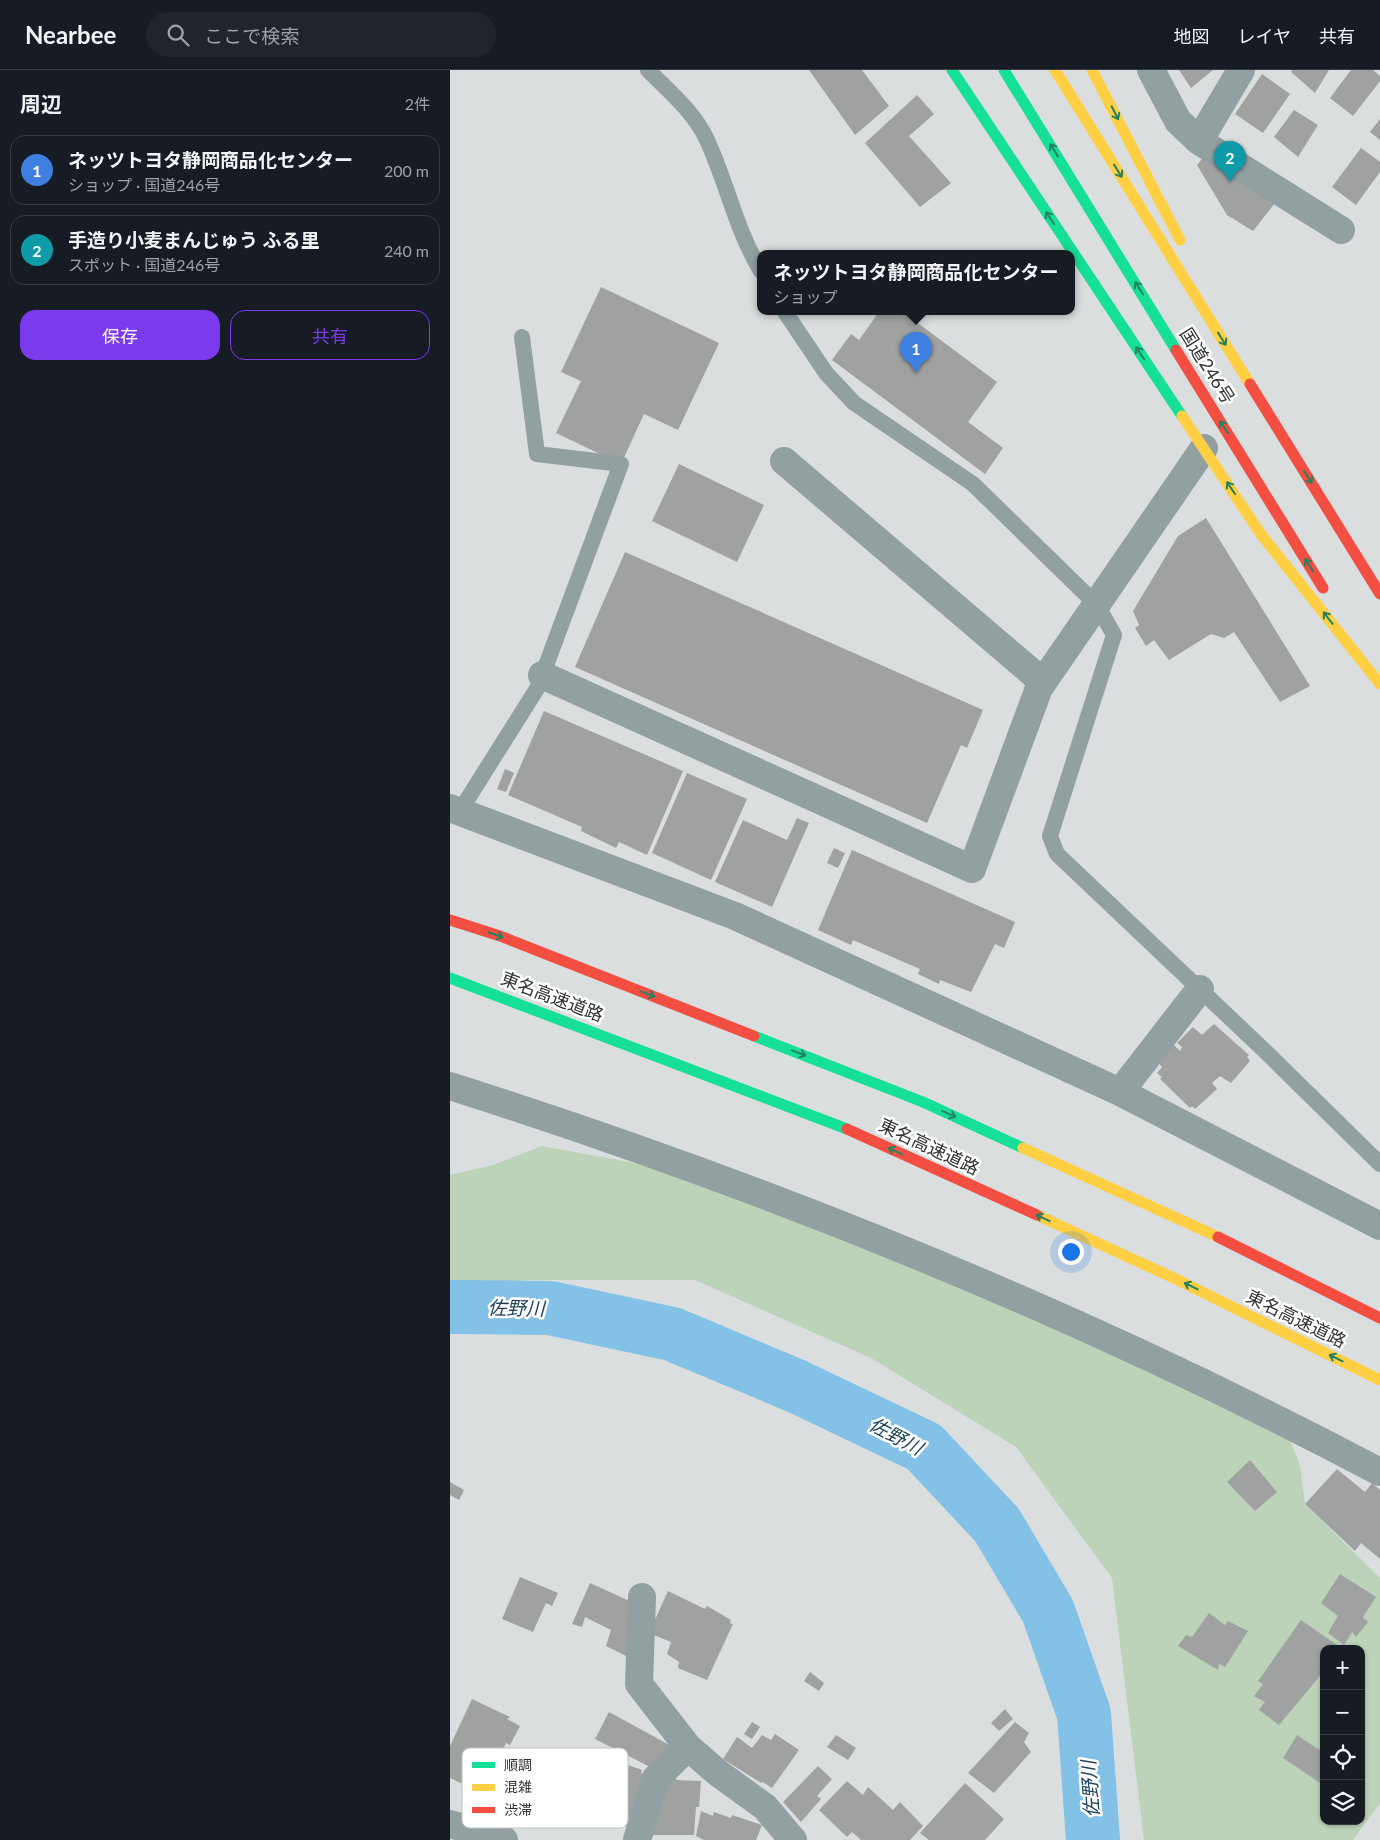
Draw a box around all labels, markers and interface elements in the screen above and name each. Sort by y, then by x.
search box [146,12,496,57]
text: Nearbee [25,20,116,49]
icon: search [164,21,192,49]
text: ここで検索 [204,24,299,47]
text: 地図 [1174,25,1210,47]
text: レイヤ [1238,25,1291,47]
text: 共有 [1319,25,1355,47]
text: 周辺 [20,91,62,116]
text: 2件 [405,94,430,113]
one-way arrow [1110,106,1120,121]
pin: 2 [1214,141,1246,182]
one-way arrow [1048,143,1058,157]
text: ネッツトヨタ静岡商品化センター [68,148,353,171]
text: 1 [32,161,42,180]
text: 200 m [384,161,429,180]
one-way arrow [1113,163,1123,177]
text: ショップ · 国道246号 [68,175,220,194]
one-way arrow [1045,211,1055,225]
text: 手造り小麦まんじゅう ふる里 [68,228,320,251]
text: 2 [32,241,42,260]
text: 240 m [384,241,429,260]
popup [757,250,1075,315]
text: スポット · 国道246号 [68,255,220,274]
text: ネッツトヨタ静岡商品化センター [773,260,1059,283]
one-way arrow [1133,282,1143,296]
text: ショップ [773,287,838,306]
button: 保存 [20,310,220,360]
button: 共有 [230,310,430,360]
street label: 国道246号 [1176,323,1240,407]
one-way arrow [1217,331,1227,345]
pin: 1 [900,332,932,373]
one-way arrow [1135,346,1146,360]
one-way arrow [1218,420,1228,434]
one-way arrow [1303,469,1313,483]
one-way arrow [1225,482,1235,496]
one-way arrow [1303,559,1313,573]
one-way arrow [1323,611,1333,625]
one-way arrow [488,931,504,940]
street label: 東名高速道路 [498,966,607,1026]
one-way arrow [640,990,655,999]
one-way arrow [791,1049,806,1059]
one-way arrow [941,1110,956,1120]
street label: 東名高速道路 [876,1113,983,1179]
one-way arrow [888,1145,903,1155]
one-way arrow [1036,1213,1051,1223]
your location [1058,1239,1084,1265]
one-way arrow [1183,1281,1198,1291]
street label: 東名高速道路 [1243,1285,1350,1352]
water label: 佐野川 [487,1296,547,1320]
one-way arrow [1329,1353,1344,1363]
water label: 佐野川 [866,1412,929,1460]
map controls [1320,1645,1365,1825]
button: + [1320,1645,1365,1690]
button: − [1320,1690,1365,1735]
button: locate [1320,1735,1365,1780]
legend [462,1748,628,1828]
text: 順調 [504,1756,532,1773]
water label: 佐野川 [1076,1758,1103,1818]
text: 混雑 [504,1778,532,1795]
button: layers [1320,1780,1365,1825]
text: 渋滞 [504,1801,532,1818]

